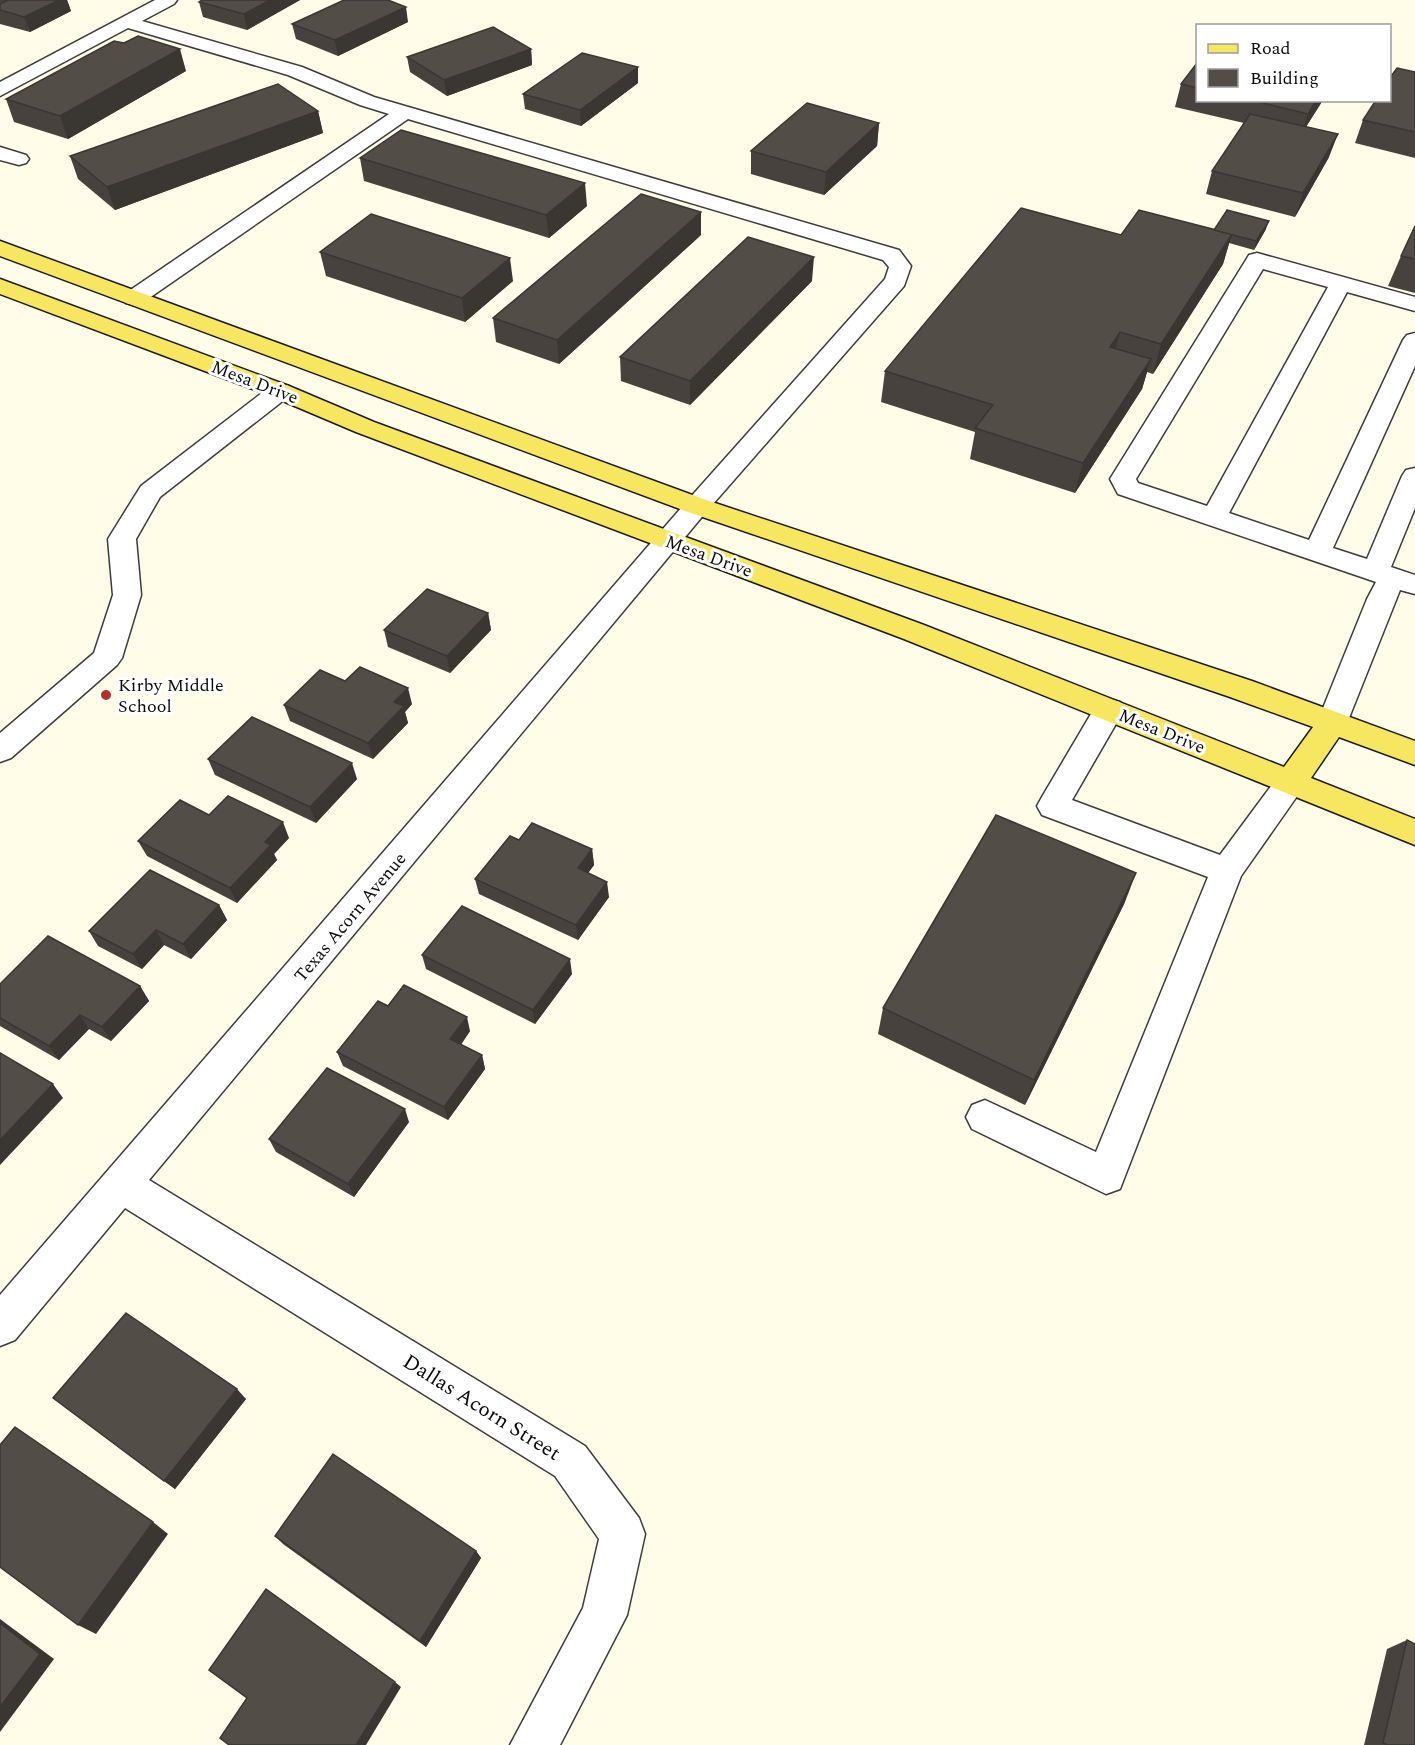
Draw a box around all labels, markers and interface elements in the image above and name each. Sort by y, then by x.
legend [1196,24,1391,102]
text: Road [1250,35,1291,62]
text: Building [1250,65,1319,92]
street label: Mesa Drive [207,354,302,411]
street label: Mesa Drive [661,528,756,585]
place label: Kirby Middle School [118,672,224,720]
marker: Kirby Middle School [99,688,113,702]
street label: Mesa Drive [1115,702,1209,761]
street label: Texas Acorn Avenue [288,846,413,988]
street label: Dallas Acorn Street [396,1346,567,1469]

